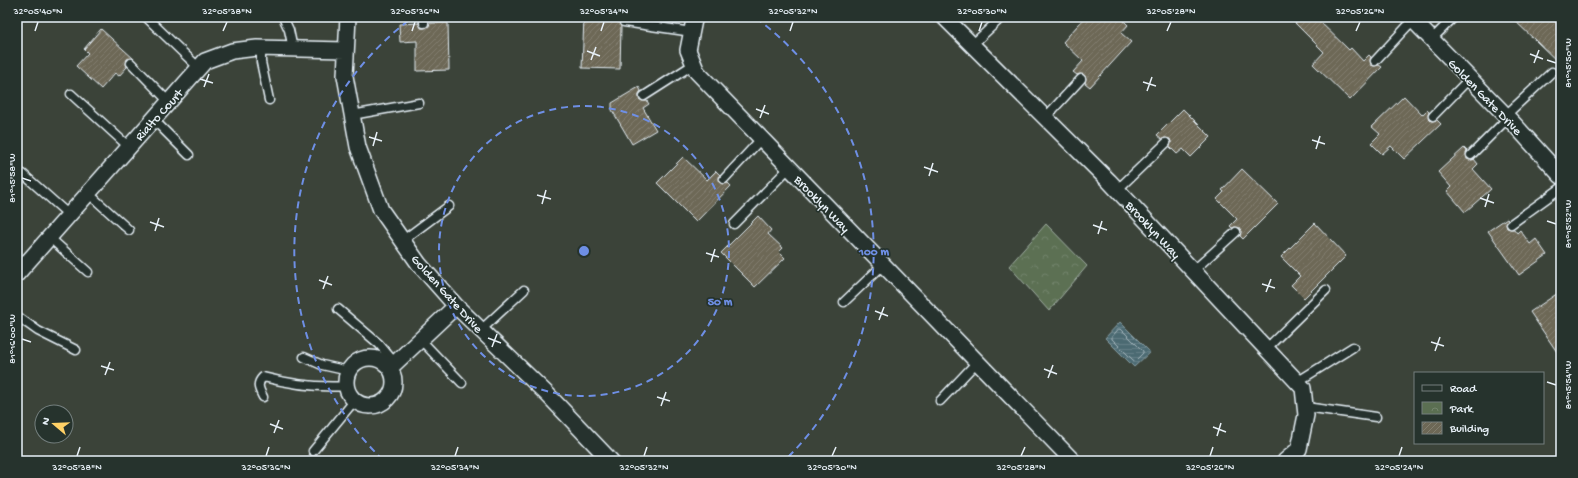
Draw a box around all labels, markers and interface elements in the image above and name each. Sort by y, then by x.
text: 32°05'40"N [12,6,63,18]
text: 32°05'38"N [201,6,252,18]
text: 32°05'36"N [389,6,440,18]
text: 32°05'34"N [579,6,629,18]
text: 32°05'32"N [768,6,818,18]
text: 32°05'30"N [956,6,1007,18]
text: 32°05'28"N [1145,6,1196,18]
text: 32°05'26"N [1335,6,1385,18]
text: 81°15'50"W [1563,38,1575,88]
street label: Golden Gate Drive [1444,56,1525,139]
street label: Rialto Court [133,85,188,145]
text: 81°15'58"W [7,153,19,203]
street label: Brooklyn Way [790,172,853,237]
street label: Brooklyn Way [1121,198,1183,263]
text: 81°15'52"W [1563,199,1575,248]
centre of rings [577,244,591,258]
text: 100 m [858,246,889,260]
street label: Golden Gate Drive [407,252,485,337]
text: 50 m [708,296,733,310]
text: 81°16'00"W [7,314,19,364]
text: 81°15'54"W [1563,360,1575,409]
legend [1414,372,1544,444]
text: Road [1450,383,1477,397]
text: Park [1449,403,1475,417]
north arrow [34,404,74,444]
text: N [40,416,53,427]
text: Building [1449,423,1489,437]
text: 32°05'38"N [51,462,102,474]
text: 32°05'36"N [240,462,291,474]
text: 32°05'34"N [430,462,480,474]
text: 32°05'32"N [619,462,669,474]
text: 32°05'30"N [806,462,857,474]
text: 32°05'28"N [995,462,1046,474]
text: 32°05'26"N [1185,462,1235,474]
text: 32°05'24"N [1374,462,1424,474]

